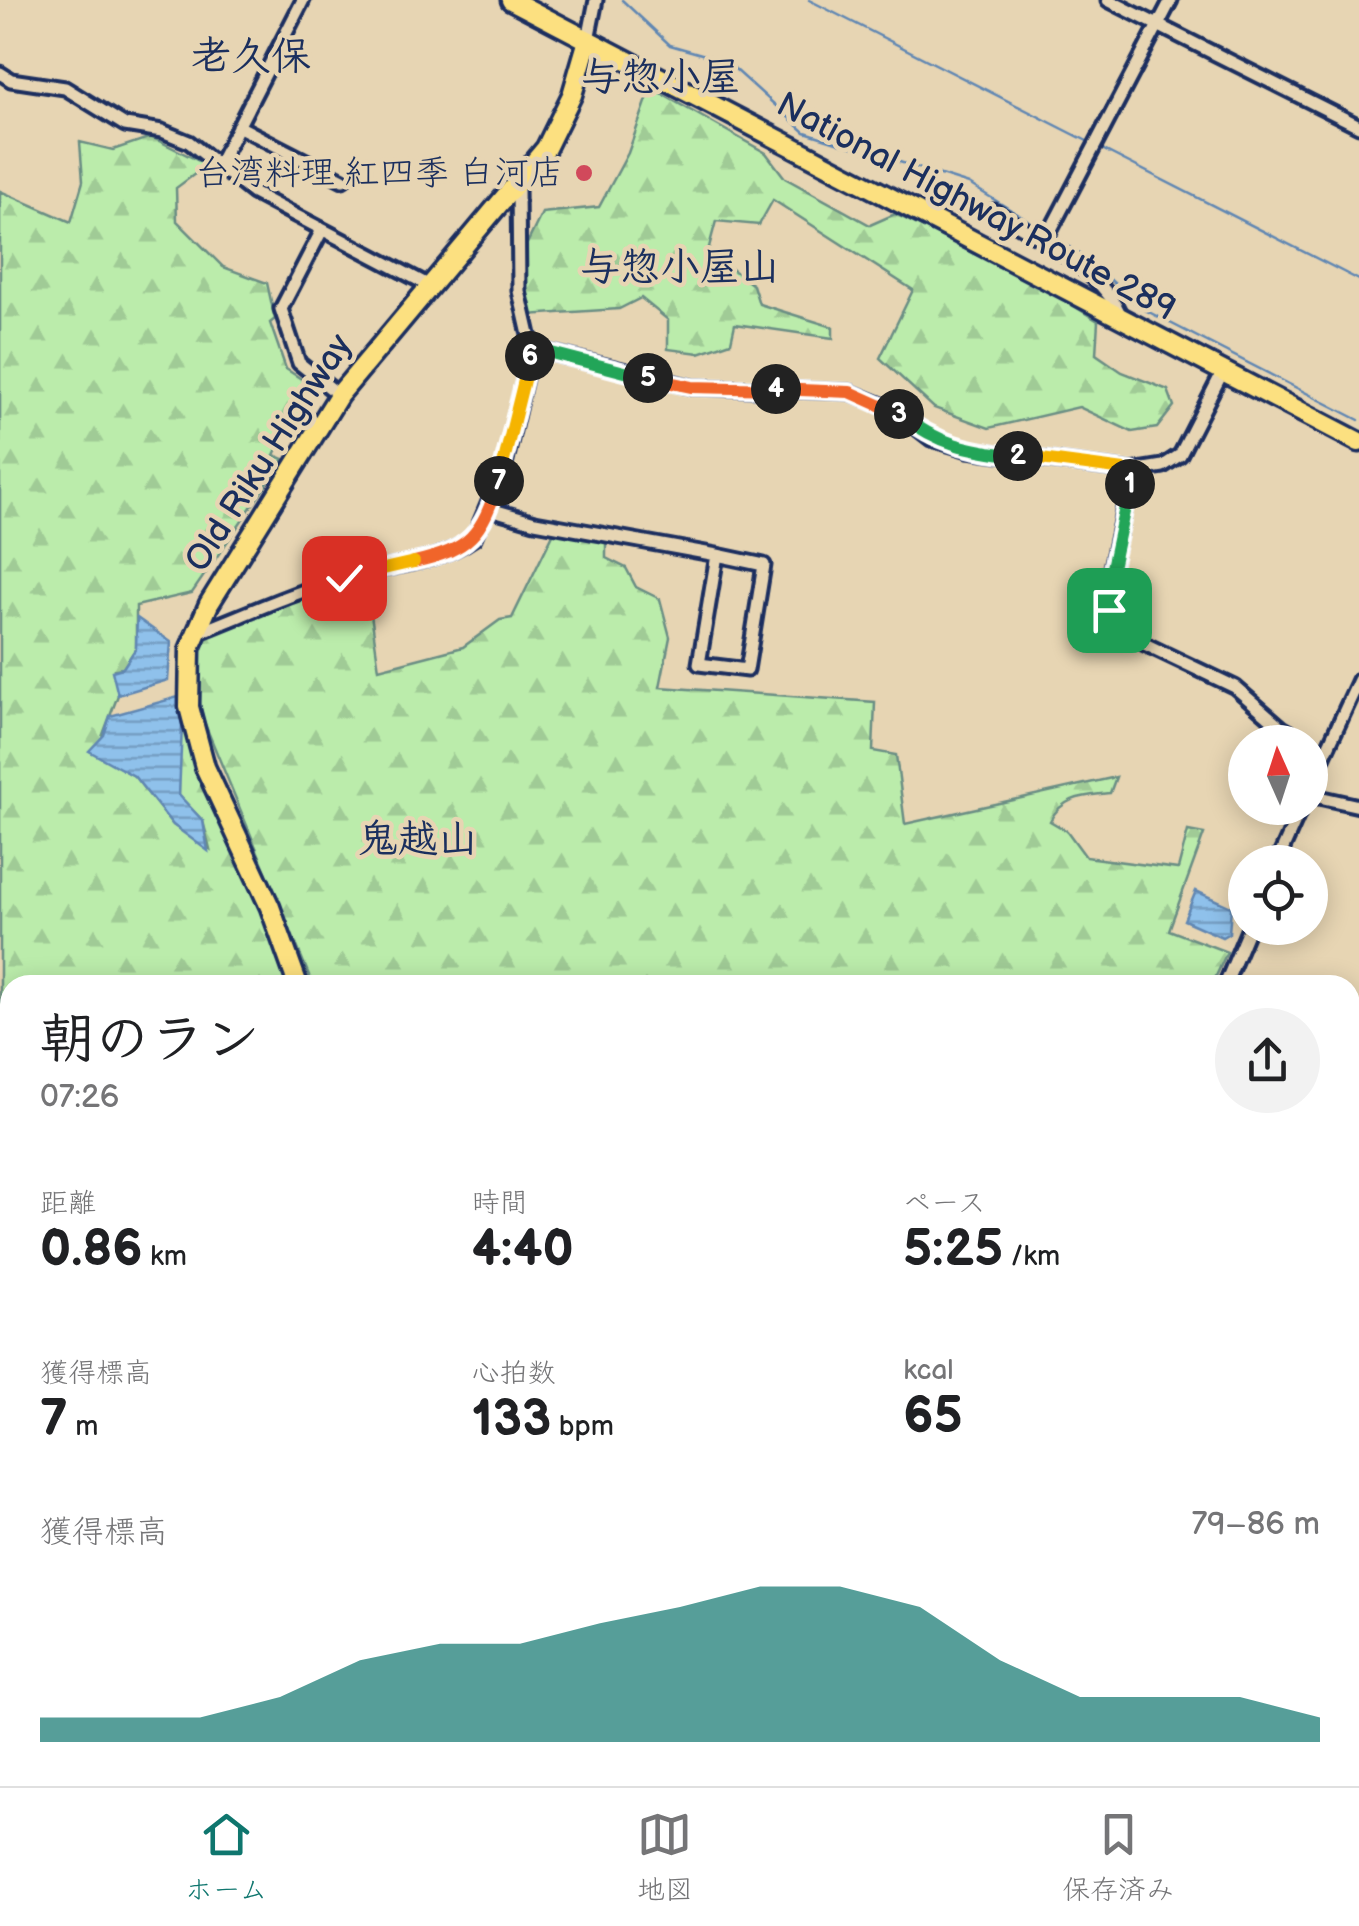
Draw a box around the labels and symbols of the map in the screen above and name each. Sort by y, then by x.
district label: 老久保 [191,33,311,81]
district label: 与惣小屋 [581,54,741,102]
street label: National Highway Route 289 [769,83,1183,331]
place label: 台湾料理 紅四季 白河店 [195,152,564,195]
marker: 台湾料理 紅四季 白河店 [573,162,595,184]
district label: 与惣小屋山 [580,244,780,292]
street label: Old Riku Highway [176,326,362,580]
pin: 6 [505,331,555,381]
pin: 5 [623,353,673,403]
pin: 4 [751,364,801,414]
pin: 3 [874,389,924,439]
pin: 2 [993,431,1043,481]
pin: 7 [474,456,524,506]
pin: 1 [1105,459,1155,509]
pin [302,536,387,621]
pin [1067,568,1152,653]
north arrow [1228,725,1328,825]
district label: 鬼越山 [358,816,478,864]

